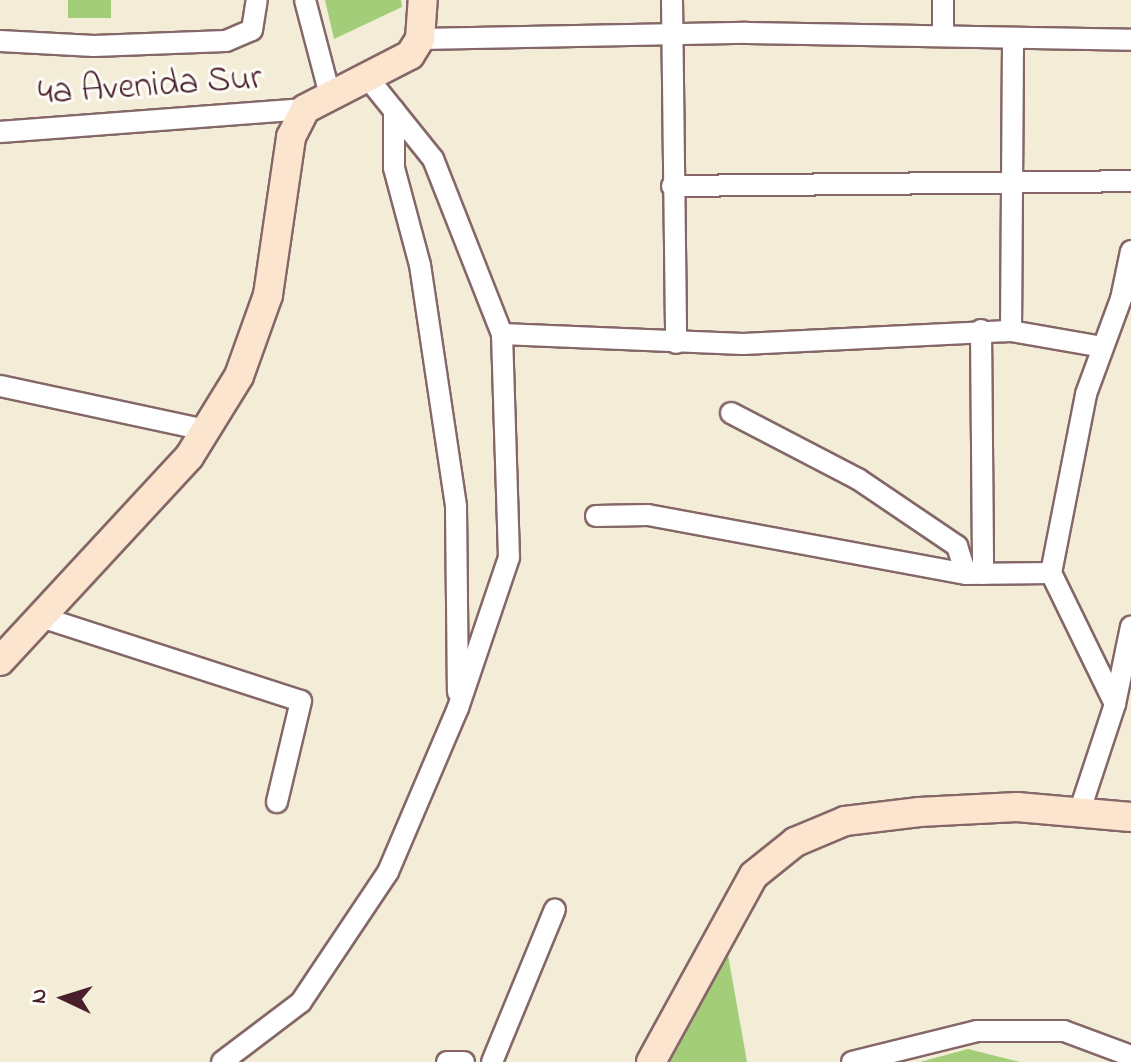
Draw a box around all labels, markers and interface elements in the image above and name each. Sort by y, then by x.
street label: 4a Avenida Sur [37,58,263,116]
north arrow [24,958,104,1038]
text: N [24,988,57,1005]

